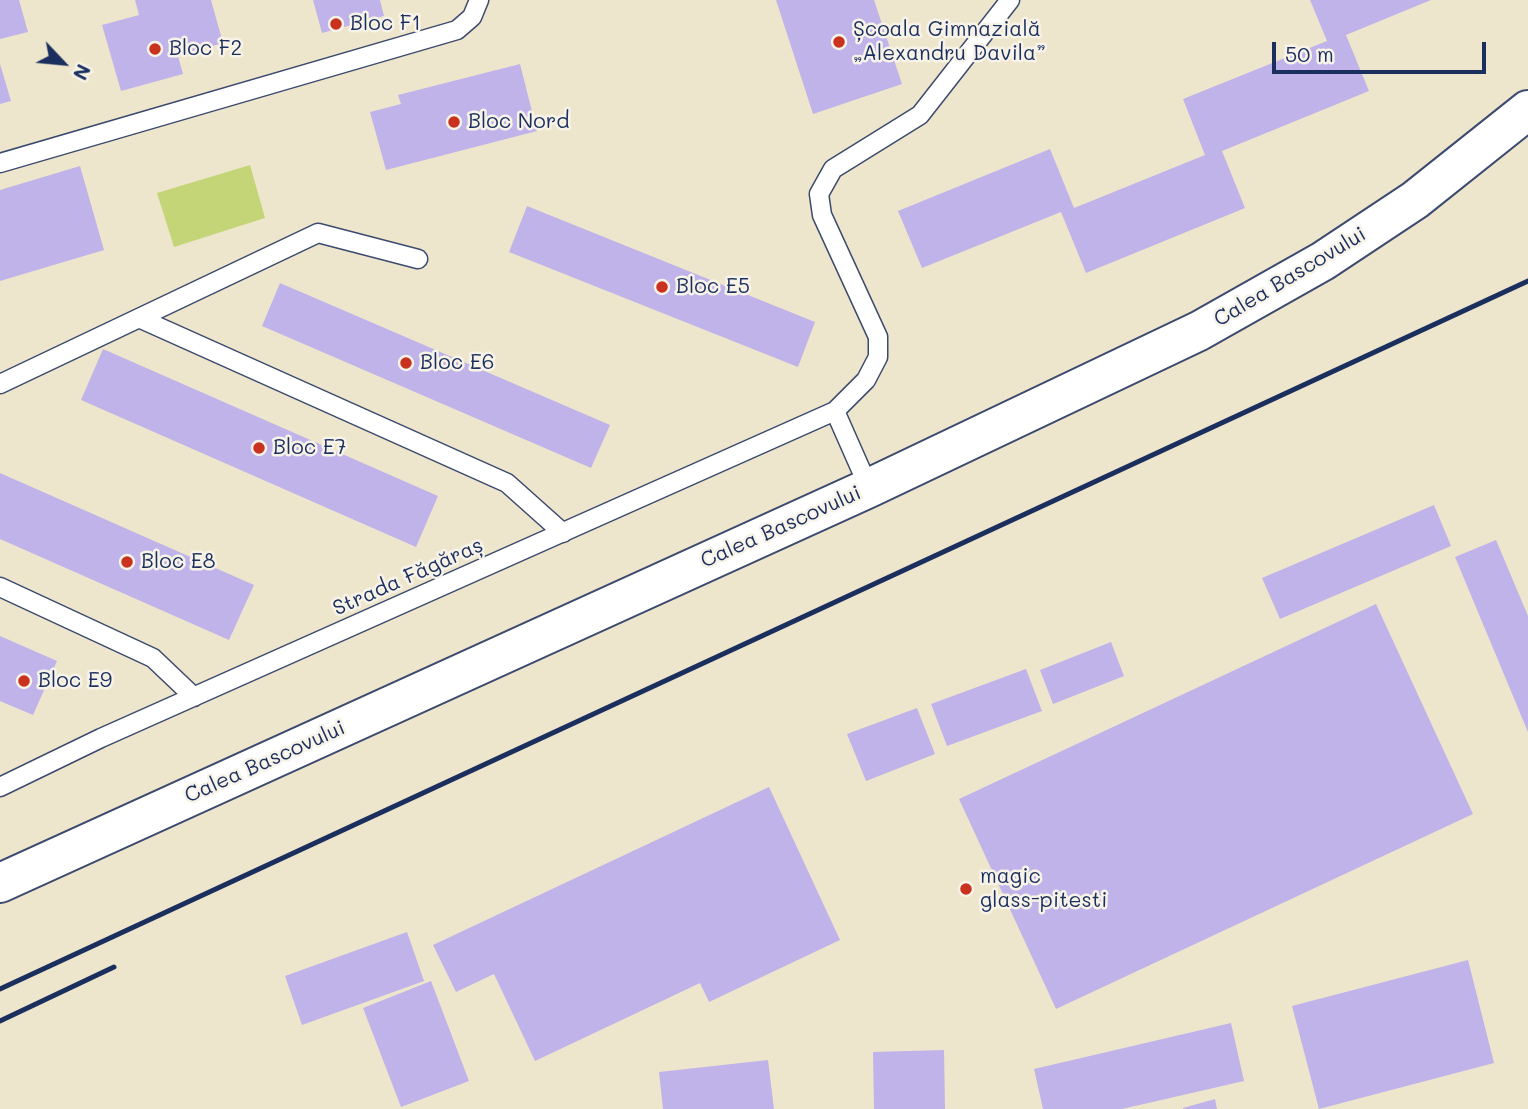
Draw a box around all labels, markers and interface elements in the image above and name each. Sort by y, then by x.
place label: Bloc F1 [350,11,421,37]
marker: Bloc F1 [328,16,344,32]
place label: Școala Gimnazială „Alexandru Davila” [853,17,1046,67]
north arrow [28,28,98,98]
scale bar [1276,28,1490,72]
marker: Școala Gimnazială „Alexandru Davila” [831,34,847,50]
place label: Bloc F2 [169,36,242,62]
text: 50 m [1285,40,1334,67]
marker: Bloc F2 [147,41,163,57]
text: N [68,60,97,84]
place label: Bloc Nord [468,109,570,135]
marker: Bloc Nord [446,114,462,130]
street label: Calea Bascovului [1209,222,1371,332]
place label: Bloc E5 [676,274,750,300]
marker: Bloc E5 [654,279,670,295]
place label: Bloc E6 [420,350,495,376]
marker: Bloc E6 [398,355,414,371]
place label: Bloc E7 [273,435,347,461]
marker: Bloc E7 [251,440,267,456]
street label: Calea Bascovului [697,480,865,574]
street label: Strada Făgăraș [329,533,487,621]
place label: Bloc E8 [141,549,216,575]
marker: Bloc E8 [119,554,135,570]
place label: Bloc E9 [38,668,112,694]
marker: Bloc E9 [16,673,32,689]
street label: Calea Bascovului [181,715,349,809]
place label: magic glass-pitesti [980,864,1107,914]
marker: magic glass-pitesti [958,881,974,897]

